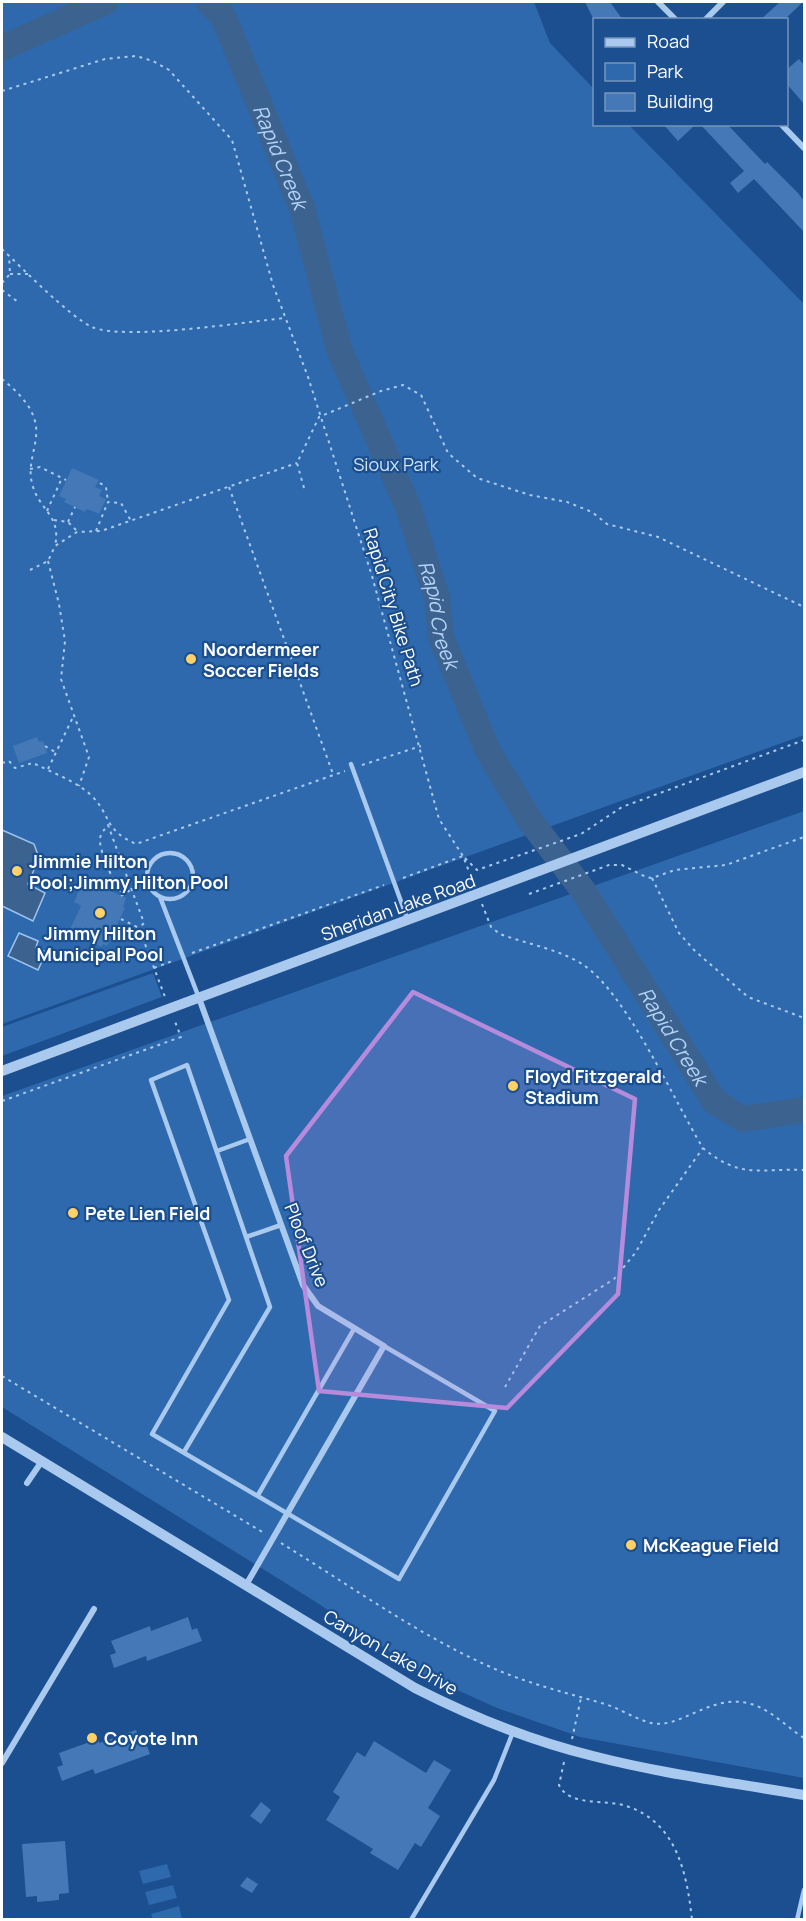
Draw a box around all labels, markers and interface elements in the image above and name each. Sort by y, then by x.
legend [593,18,788,126]
text: Road [647,29,690,53]
text: Park [647,59,684,83]
text: Building [647,89,713,113]
water label: Rapid Creek [247,100,316,216]
park label: Sioux Park [353,452,440,476]
street label: Rapid City Bike Path [359,525,429,689]
water label: Rapid Creek [413,557,467,676]
place label: Noordermeer Soccer Fields [203,637,319,682]
marker: Noordermeer Soccer Fields [184,652,198,666]
place label: Jimmie Hilton Pool;Jimmy Hilton Pool [29,849,229,894]
marker: Jimmie Hilton Pool;Jimmy Hilton Pool [10,864,24,878]
street label: Sheridan Lake Road [317,868,479,946]
marker: Jimmy Hilton Municipal Pool [93,906,107,920]
place label: Jimmy Hilton Municipal Pool [37,921,163,966]
water label: Rapid Creek [633,982,716,1093]
place label: Floyd Fitzgerald Stadium [525,1064,662,1109]
marker: Floyd Fitzgerald Stadium [506,1079,520,1093]
street label: Ploof Drive [279,1200,335,1290]
place label: Pete Lien Field [85,1201,210,1225]
marker: Pete Lien Field [66,1206,80,1220]
place label: McKeague Field [643,1533,779,1557]
marker: McKeague Field [624,1538,638,1552]
street label: Canyon Lake Drive [319,1604,463,1700]
place label: Coyote Inn [104,1726,198,1750]
marker: Coyote Inn [85,1731,99,1745]

